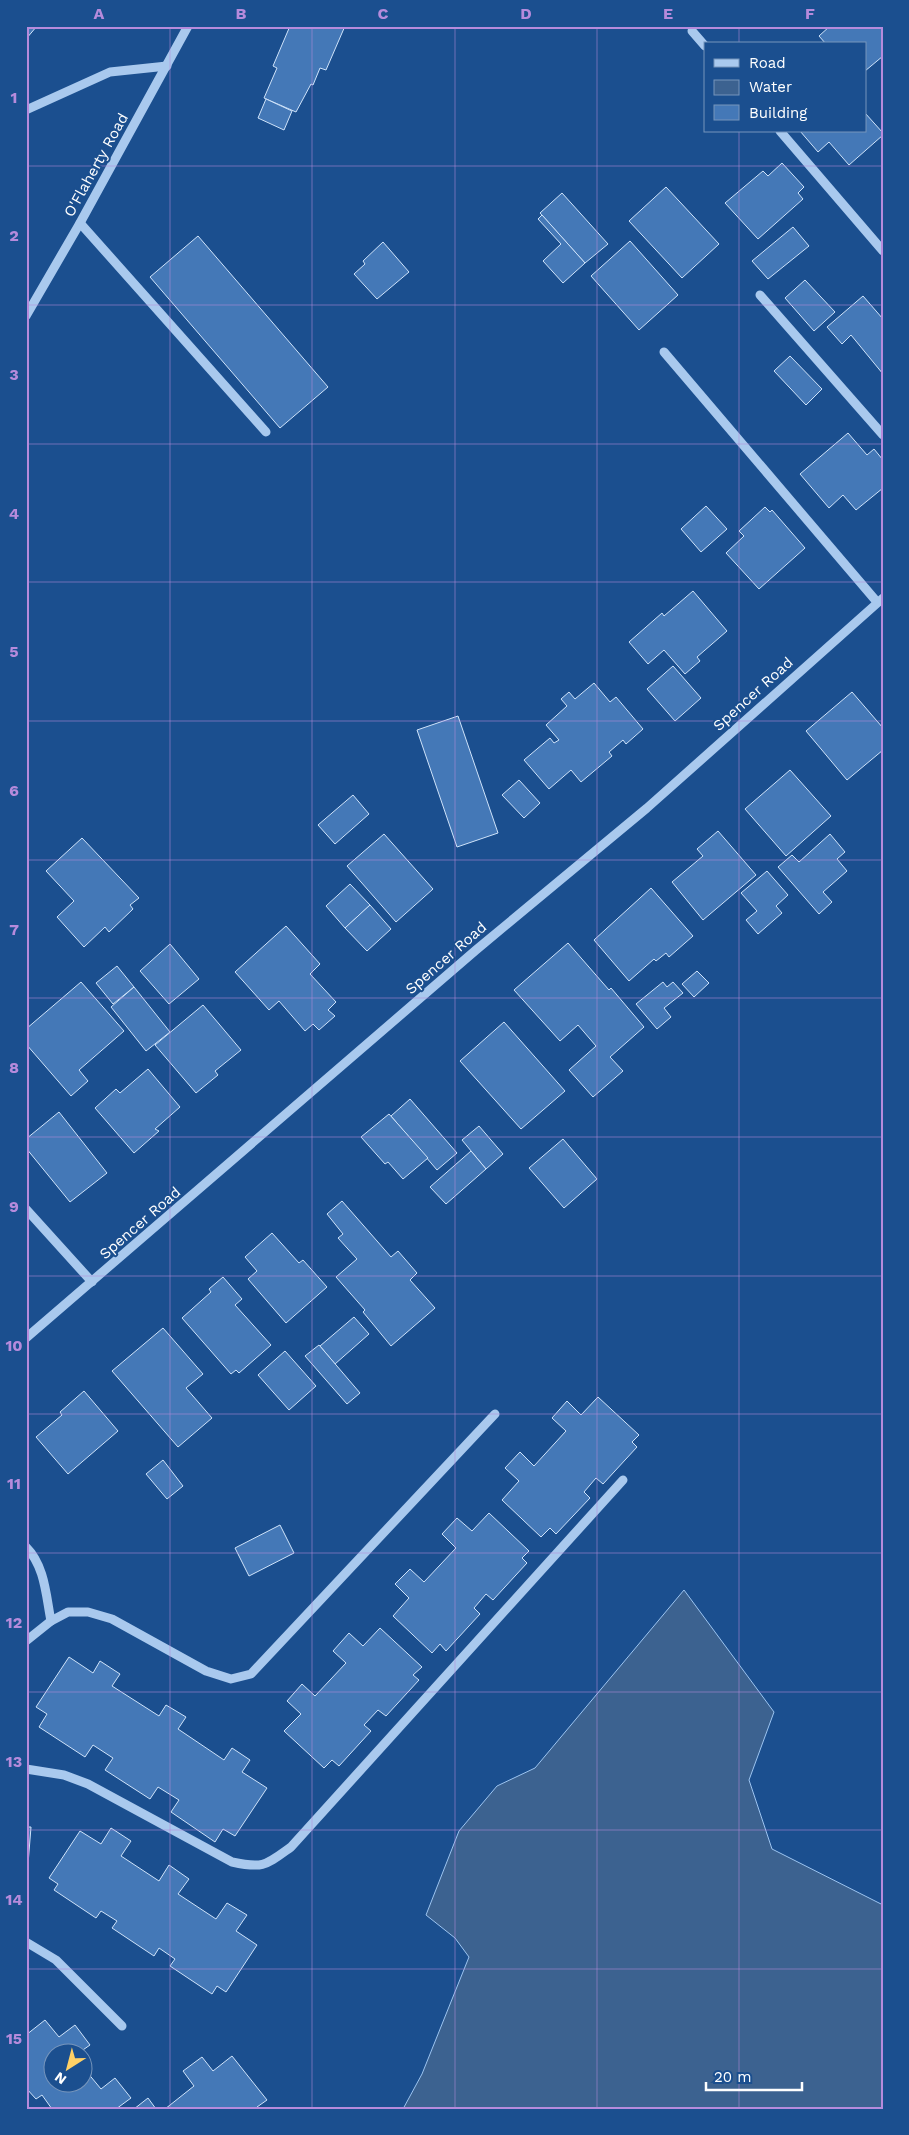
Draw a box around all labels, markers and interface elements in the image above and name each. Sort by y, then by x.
text: A [94,4,105,23]
text: B [236,4,247,23]
text: C [378,4,389,23]
text: D [520,4,532,23]
text: E [663,4,673,23]
text: F [805,4,815,23]
legend [704,42,866,132]
text: Road [749,54,786,72]
text: Water [749,78,792,96]
text: 1 [11,88,17,107]
text: Building [749,104,807,122]
street label: O'Flaherty Road [60,110,132,220]
text: 2 [9,226,19,245]
text: 3 [9,365,19,384]
text: 4 [9,504,19,523]
text: 5 [9,642,19,661]
street label: Spencer Road [709,653,797,735]
text: 6 [9,781,19,800]
street label: Spencer Road [402,918,490,998]
text: 7 [9,920,19,939]
text: 8 [9,1058,19,1077]
street label: Spencer Road [96,1183,184,1263]
text: 9 [9,1197,19,1216]
text: 10 [5,1336,23,1355]
text: 11 [7,1474,21,1493]
text: 12 [6,1613,22,1632]
text: 13 [6,1752,22,1771]
text: 14 [5,1890,23,1909]
text: 15 [6,2029,22,2048]
north arrow [42,2042,92,2092]
scale bar [706,2060,803,2092]
text: 20 m [714,2068,752,2086]
text: N [51,2069,69,2088]

